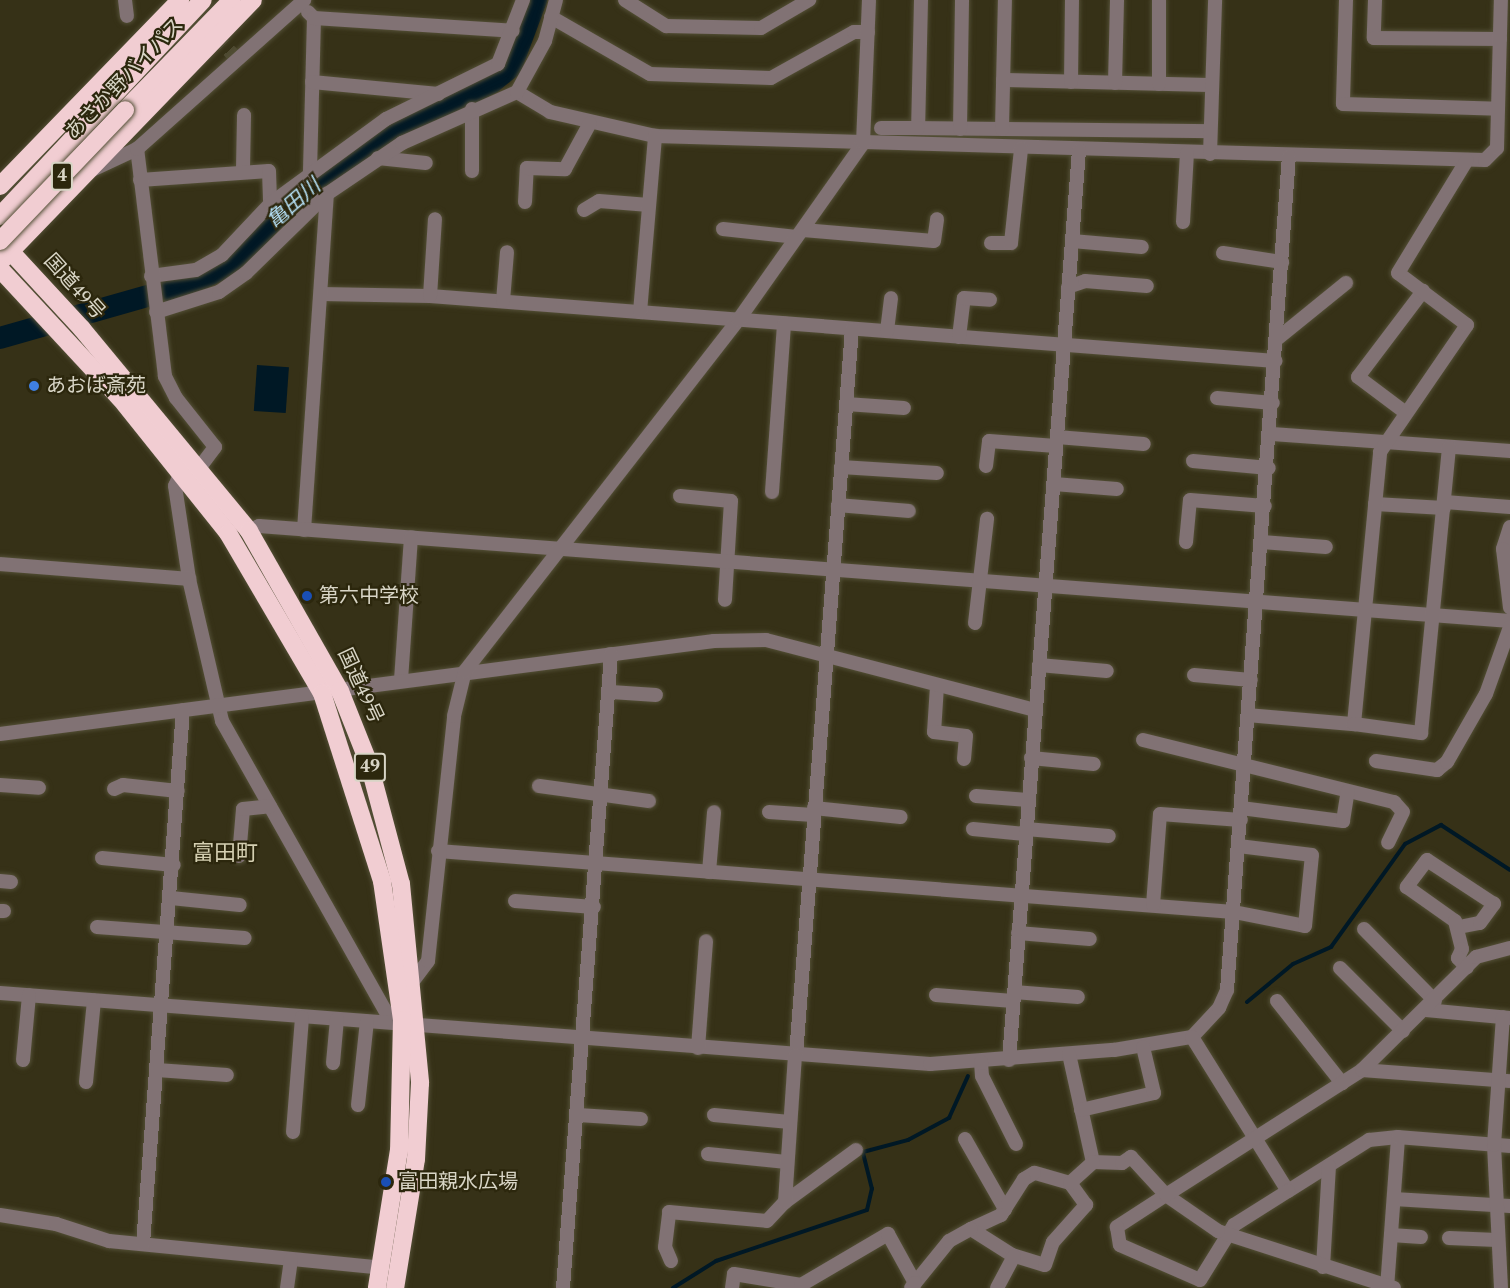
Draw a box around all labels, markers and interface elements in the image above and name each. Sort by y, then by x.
street label: あさか野バイパス [61,13,189,145]
road number: 4 [50,161,74,191]
water label: 亀田川 [262,174,326,234]
street label: 国道49号 [38,249,110,325]
place label: あおば斎苑 [46,374,146,398]
marker: あおば斎苑 [27,379,41,393]
place label: 第六中学校 [319,584,419,608]
marker: 第六中学校 [300,589,314,603]
street label: 国道49号 [332,645,388,727]
road number: 49 [354,752,386,782]
district label: 富田町 [192,841,258,867]
place label: 富田親水広場 [398,1170,518,1194]
marker: 富田親水広場 [379,1175,393,1189]

